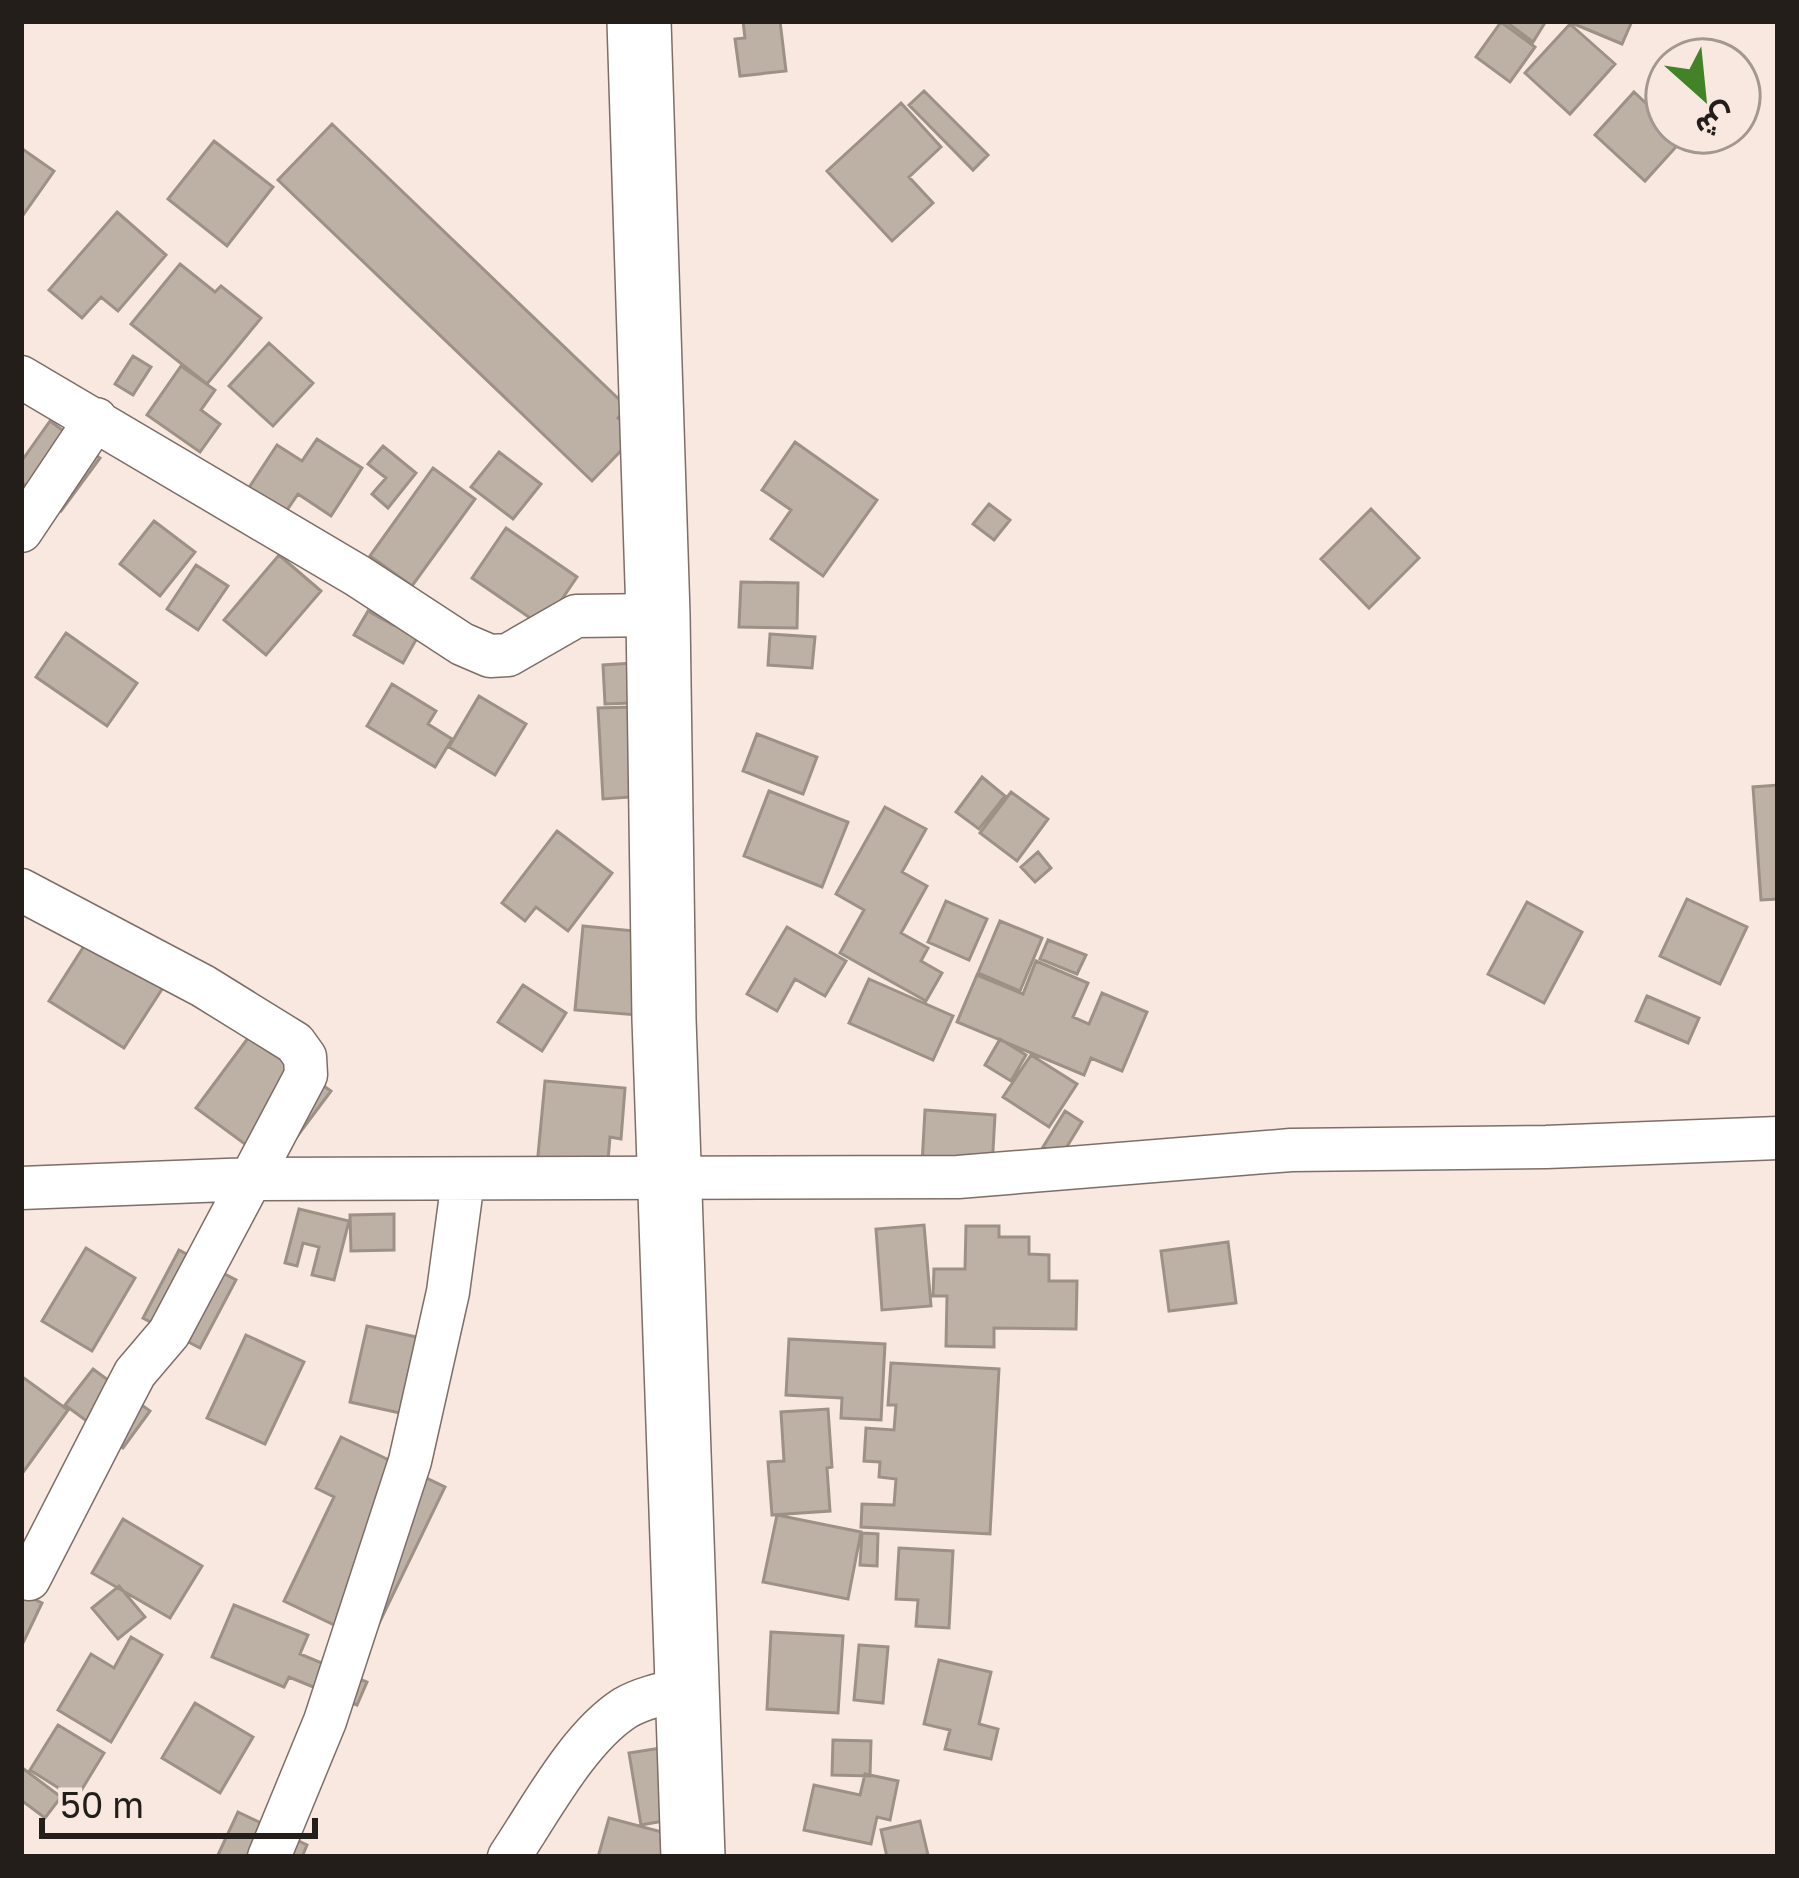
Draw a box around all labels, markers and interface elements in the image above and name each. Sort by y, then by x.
north arrow [1643,36,1763,156]
text: ش [1689,95,1743,150]
scale bar [42,1764,315,1838]
text: 50 m [60,1783,144,1826]

